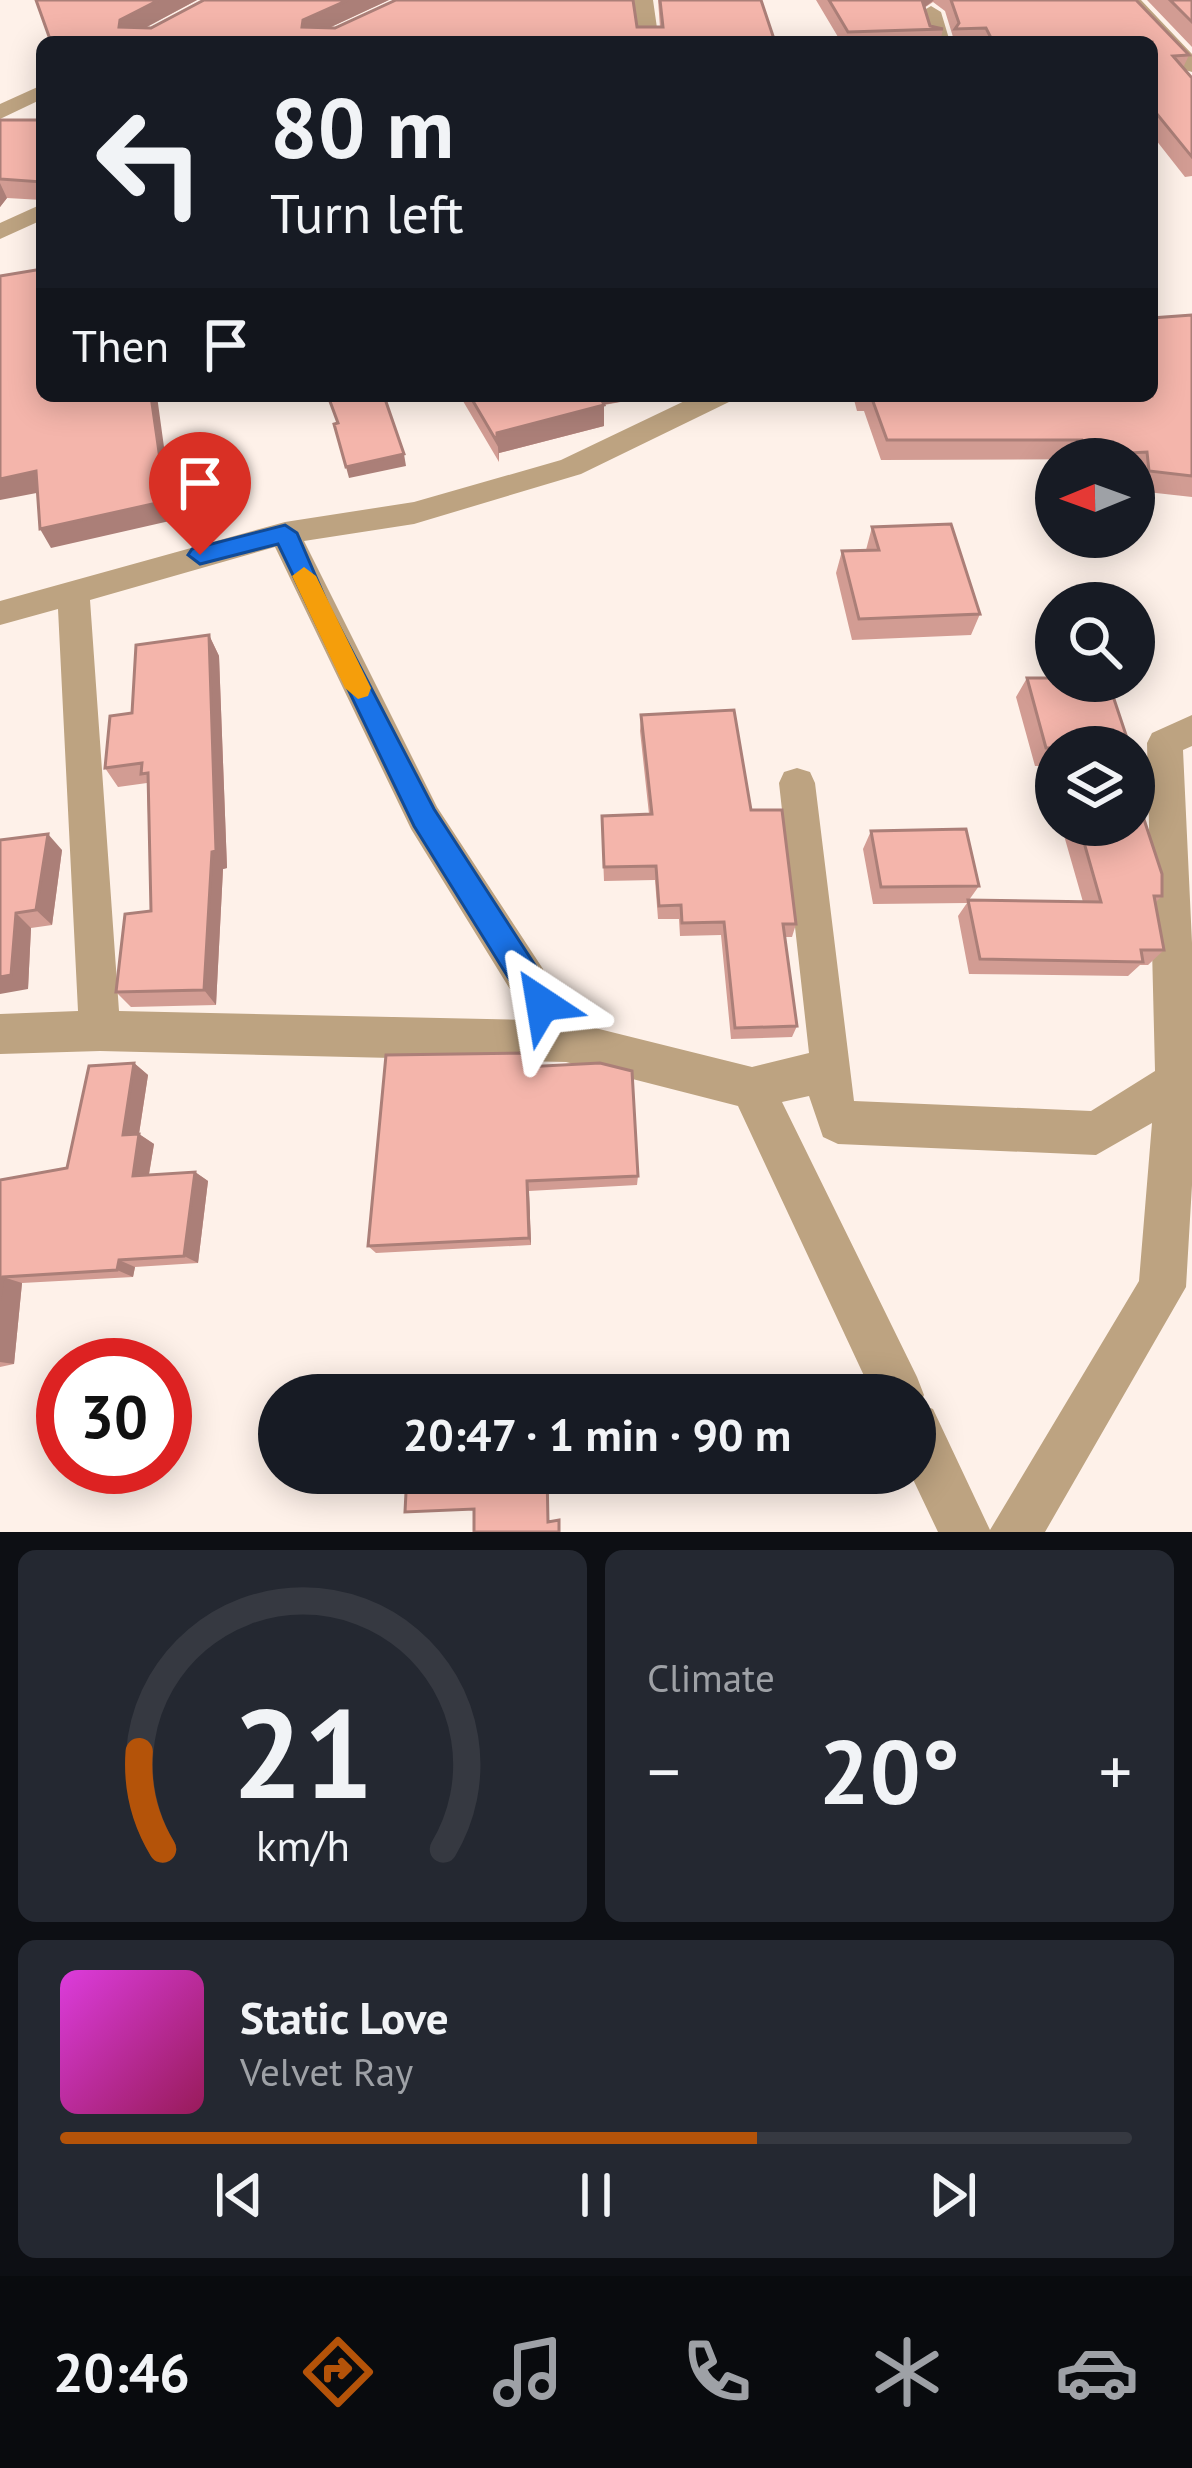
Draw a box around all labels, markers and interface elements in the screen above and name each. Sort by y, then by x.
text: 80 m [270,72,454,181]
icon: left [72,84,228,240]
text: Turn left [270,178,464,248]
icon: arrive [193,312,259,378]
text: Then [72,316,169,374]
pin [149,432,251,555]
north arrow [1035,438,1155,558]
map controls [1035,438,1155,846]
icon: arrive [167,450,233,516]
button: search [1035,582,1155,702]
button: layers [1035,726,1155,846]
position arrow [479,941,605,1067]
speed limit sign: 30 [36,1338,192,1494]
text: 20:47 · 1 min · 90 m [403,1405,791,1463]
text: Climate [647,1652,775,1703]
text: 21 [232,1671,373,1832]
text: 20° [819,1712,960,1829]
text: − [647,1728,680,1813]
text: + [1099,1728,1132,1813]
text: km/h [255,1817,350,1873]
text: Static Love [240,1988,449,2046]
text: Velvet Ray [240,2046,413,2097]
icon: previous [206,2162,272,2228]
icon: pause [563,2162,629,2228]
icon: next [920,2162,986,2228]
icon: directions [296,2330,380,2414]
icon: music [486,2330,570,2414]
icon: phone [675,2330,759,2414]
icon: climate [865,2330,949,2414]
icon: car [1055,2330,1139,2414]
text: 20:46 [53,2337,190,2407]

